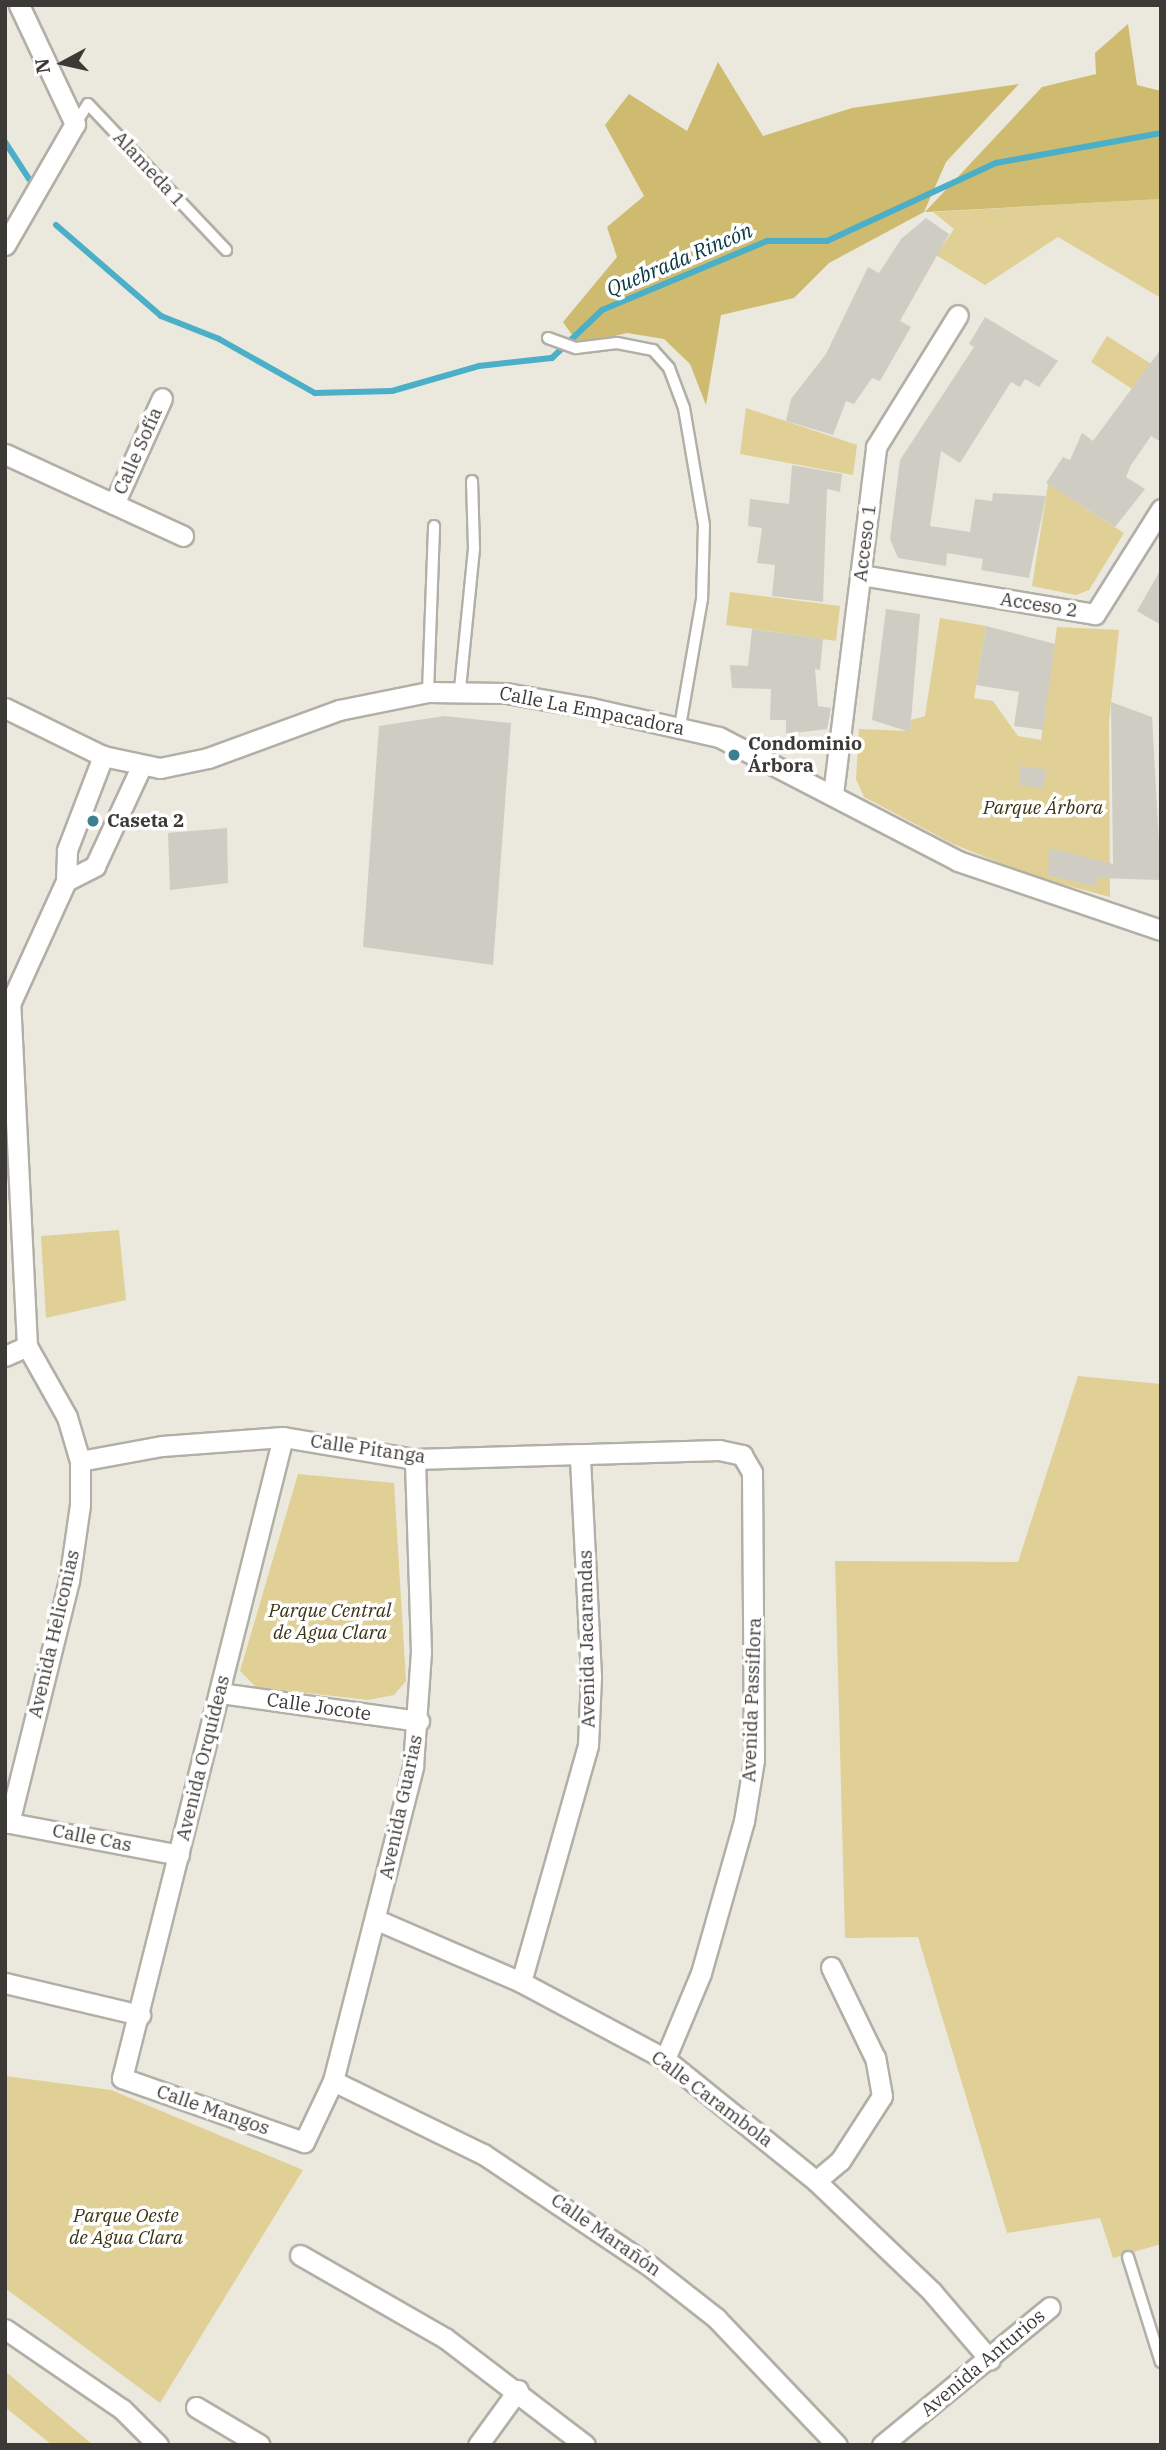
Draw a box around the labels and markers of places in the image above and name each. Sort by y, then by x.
place label: Condominio Árbora [748,733,862,777]
marker: Condominio Árbora [726,747,742,763]
place label: Caseta 2 [107,810,184,832]
marker: Caseta 2 [85,813,101,829]

